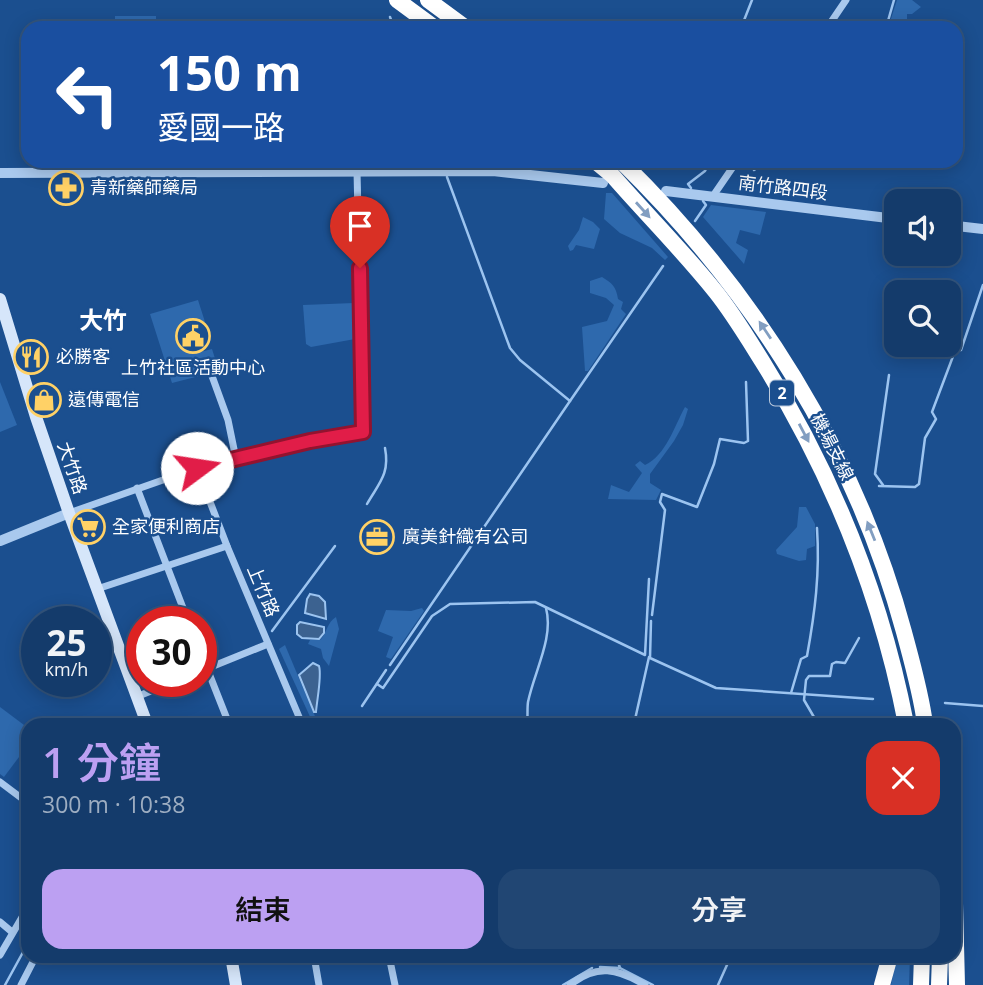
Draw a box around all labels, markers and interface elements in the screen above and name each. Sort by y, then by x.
text: 150 m [157,39,302,105]
icon: left [42,49,133,140]
text: 愛國一路 [157,105,285,148]
pharmacy icon: 青新藥師藥局 [47,169,85,207]
street label: 南竹路四段 [737,170,829,204]
place label: 青新藥師藥局 [90,175,198,199]
map controls [884,189,961,357]
button: sound [884,189,961,266]
pin [330,196,390,268]
one-way arrow [635,201,651,219]
icon: arrive [341,207,379,245]
button: search [884,280,961,357]
district label: 大竹 [79,303,127,336]
public building icon: 上竹社區活動中心 [174,317,212,355]
one-way arrow [759,321,772,340]
restaurant icon: 必勝客 [12,338,50,376]
place label: 必勝客 [56,344,110,368]
place label: 上竹社區活動中心 [121,355,265,379]
road number: 2 [770,380,794,406]
shop icon: 遠傳電信 [25,381,63,419]
place label: 遠傳電信 [68,387,140,411]
street label: 機場支線 [806,409,860,484]
one-way arrow [798,423,810,443]
position arrow [160,431,234,505]
street label: 大竹路 [53,438,93,497]
supermarket icon: 全家便利商店 [69,508,107,546]
place label: 全家便利商店 [112,514,220,538]
office icon: 廣美針織有公司 [358,518,396,556]
one-way arrow [865,521,876,542]
place label: 廣美針織有公司 [402,524,528,548]
street label: 上竹路 [242,561,286,620]
speed limit sign: 30 [126,606,217,697]
text: 25 [46,619,87,666]
text: km/h [45,657,88,681]
text: 1 分鐘 [42,733,161,790]
button: close [866,741,940,815]
text: 300 m · 10:38 [42,788,185,820]
button: 結束 [42,869,484,949]
button: 分享 [498,869,940,949]

